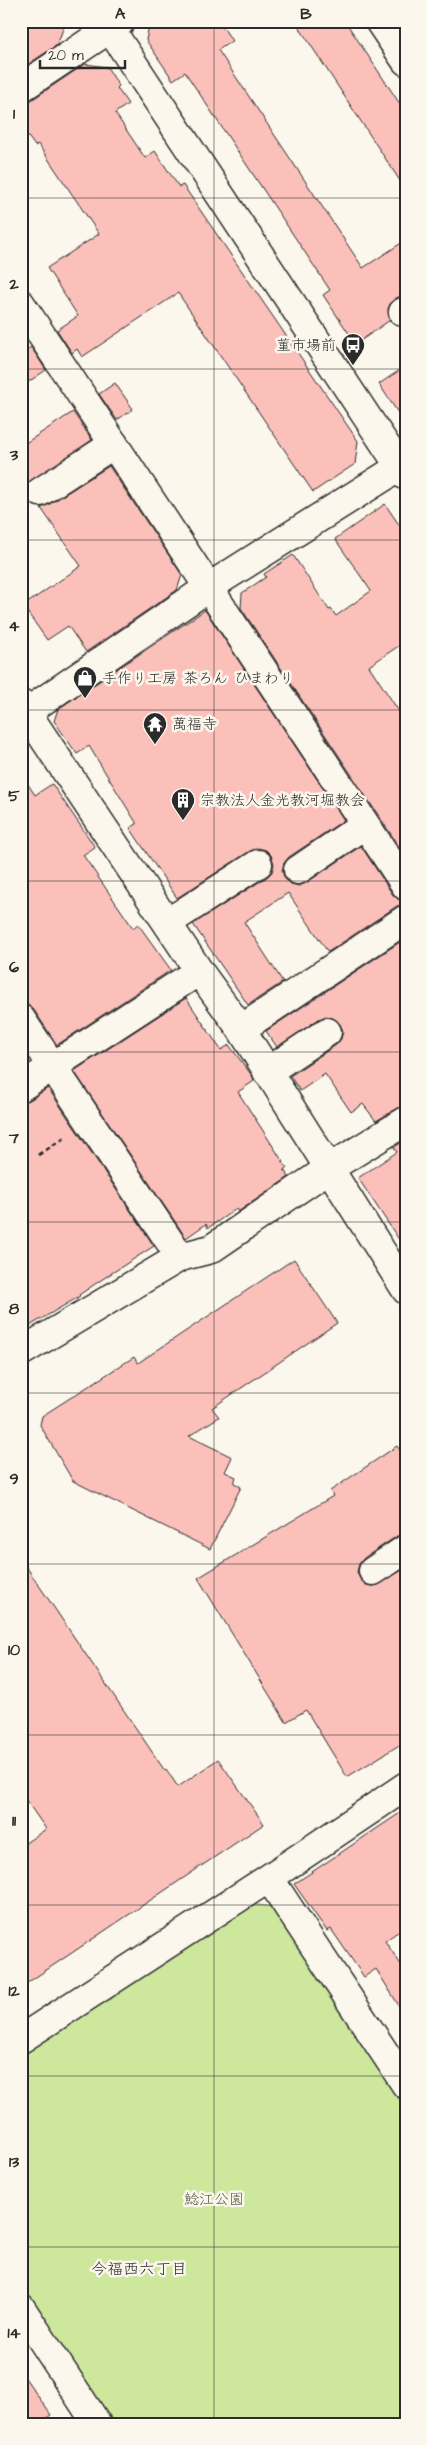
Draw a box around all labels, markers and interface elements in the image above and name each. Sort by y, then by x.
text: A [115,3,126,25]
text: B [300,3,312,25]
scale bar [40,38,125,70]
text: 20 m [48,45,84,66]
text: 1 [13,103,16,125]
text: 2 [8,273,19,295]
bus stop icon: 菫市場前 [340,332,366,366]
place label: 菫市場前 [276,335,336,356]
text: 3 [9,444,19,466]
text: 4 [9,615,20,637]
shop icon: 手作り工房 茶ろん ひまわり [72,665,98,699]
place label: 手作り工房 茶ろん ひまわり [102,668,294,689]
temple icon: 萬福寺 [142,711,168,745]
place label: 萬福寺 [172,714,217,735]
text: 5 [8,785,20,807]
building icon: 宗教法人金光教河堀教会 [170,787,196,821]
place label: 宗教法人金光教河堀教会 [200,790,365,811]
text: 6 [9,956,19,978]
text: 7 [8,1127,19,1149]
text: 8 [9,1298,20,1320]
text: 9 [9,1468,19,1490]
text: 10 [8,1639,20,1661]
text: 11 [12,1810,17,1832]
text: 12 [8,1980,20,2002]
text: 13 [9,2151,20,2173]
park label: 鯰江公園 [184,2189,244,2210]
district label: 今福西六丁目 [91,2258,187,2280]
text: 14 [8,2322,21,2344]

